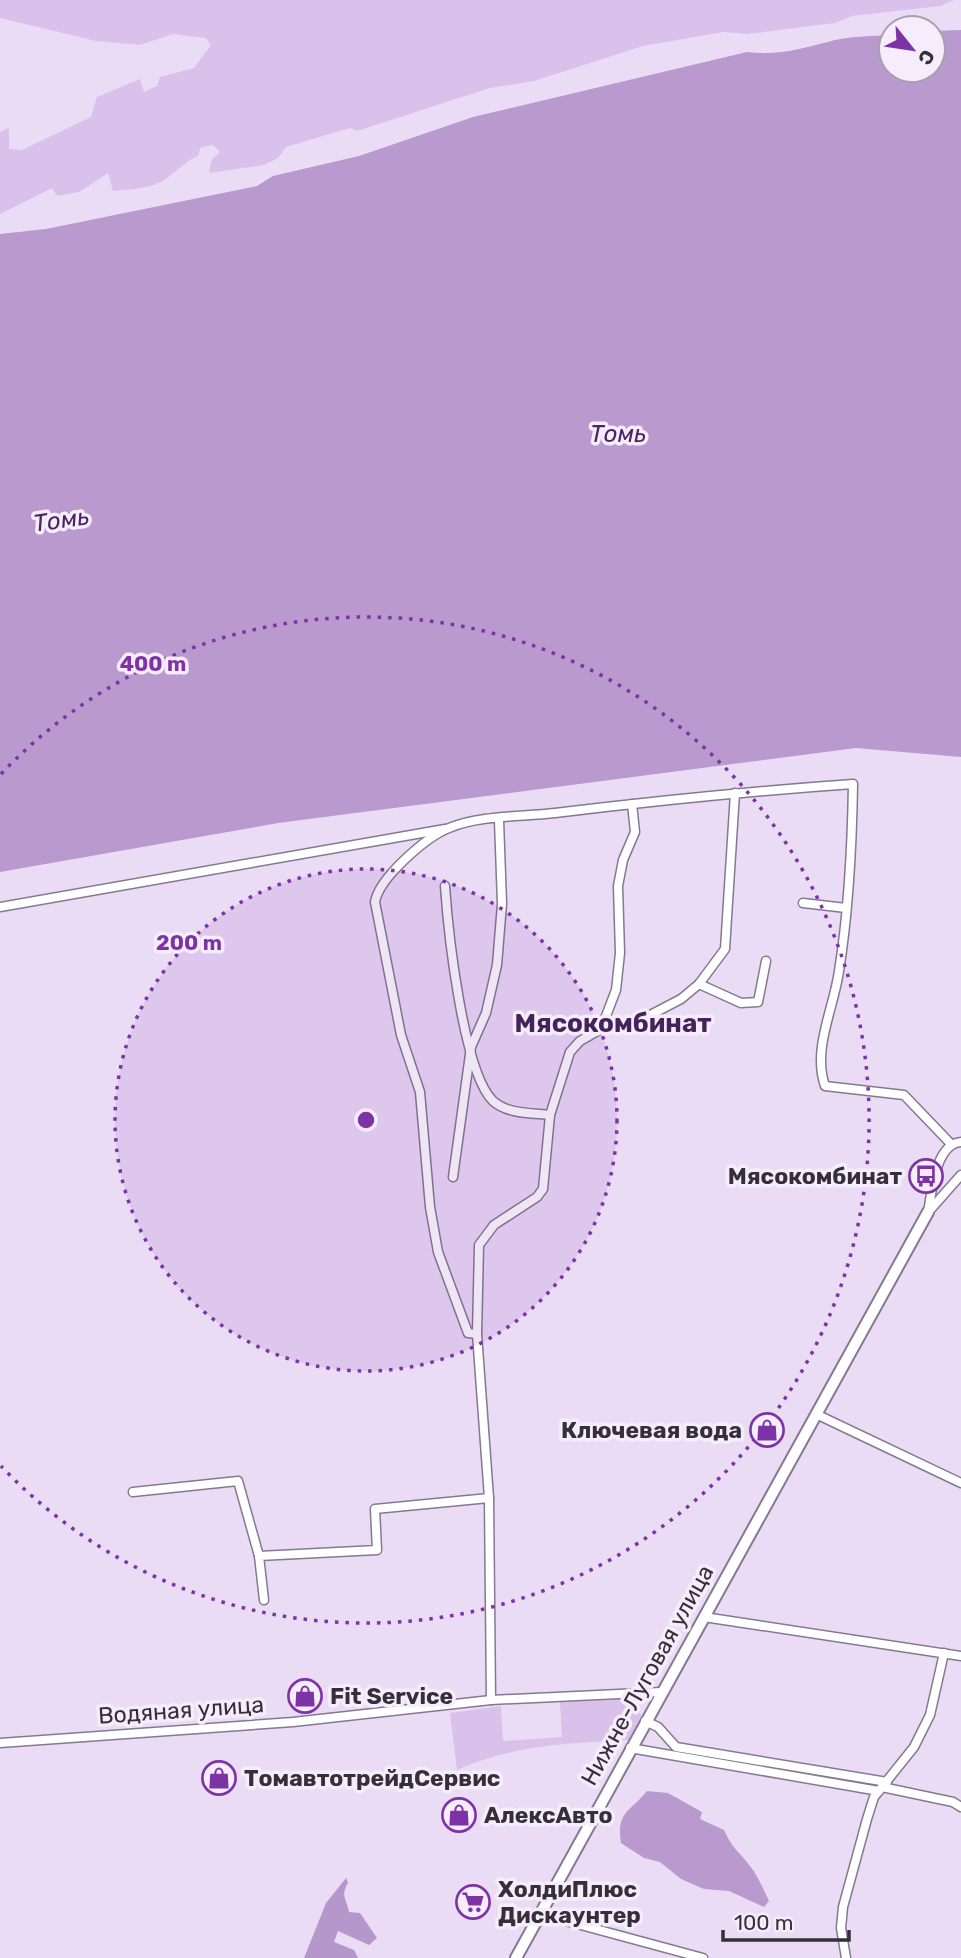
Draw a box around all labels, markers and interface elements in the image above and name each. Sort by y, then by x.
north arrow [877,14,947,84]
text: С [913,46,940,69]
water label: Томь [590,420,646,448]
water label: Томь [31,502,91,538]
text: 400 m [120,651,186,676]
text: 200 m [156,930,222,955]
district label: Мясокомбинат [514,1008,712,1039]
centre of rings [354,1108,378,1132]
bus stop icon: Мясокомбинат [907,1157,945,1195]
place label: Мясокомбинат [728,1162,902,1190]
shop icon: Ключевая вода [748,1411,786,1449]
place label: Ключевая вода [561,1416,742,1444]
street label: Нижне-Луговая улица [575,1560,719,1790]
shop icon: Fit Service [286,1677,324,1715]
place label: Fit Service [330,1682,453,1710]
street label: Водяная улица [97,1690,265,1730]
shop icon: ТомавтотрейдСервис [200,1759,238,1797]
place label: ТомавтотрейдСервис [244,1764,500,1792]
shop icon: АлексАвто [440,1796,478,1834]
place label: АлексАвто [484,1801,613,1829]
place label: ХолдиПлюс Дискаунтер [498,1875,641,1929]
supermarket icon: ХолдиПлюс Дискаунтер [454,1883,492,1921]
scale bar [723,1898,849,1942]
text: 100 m [734,1910,793,1935]

